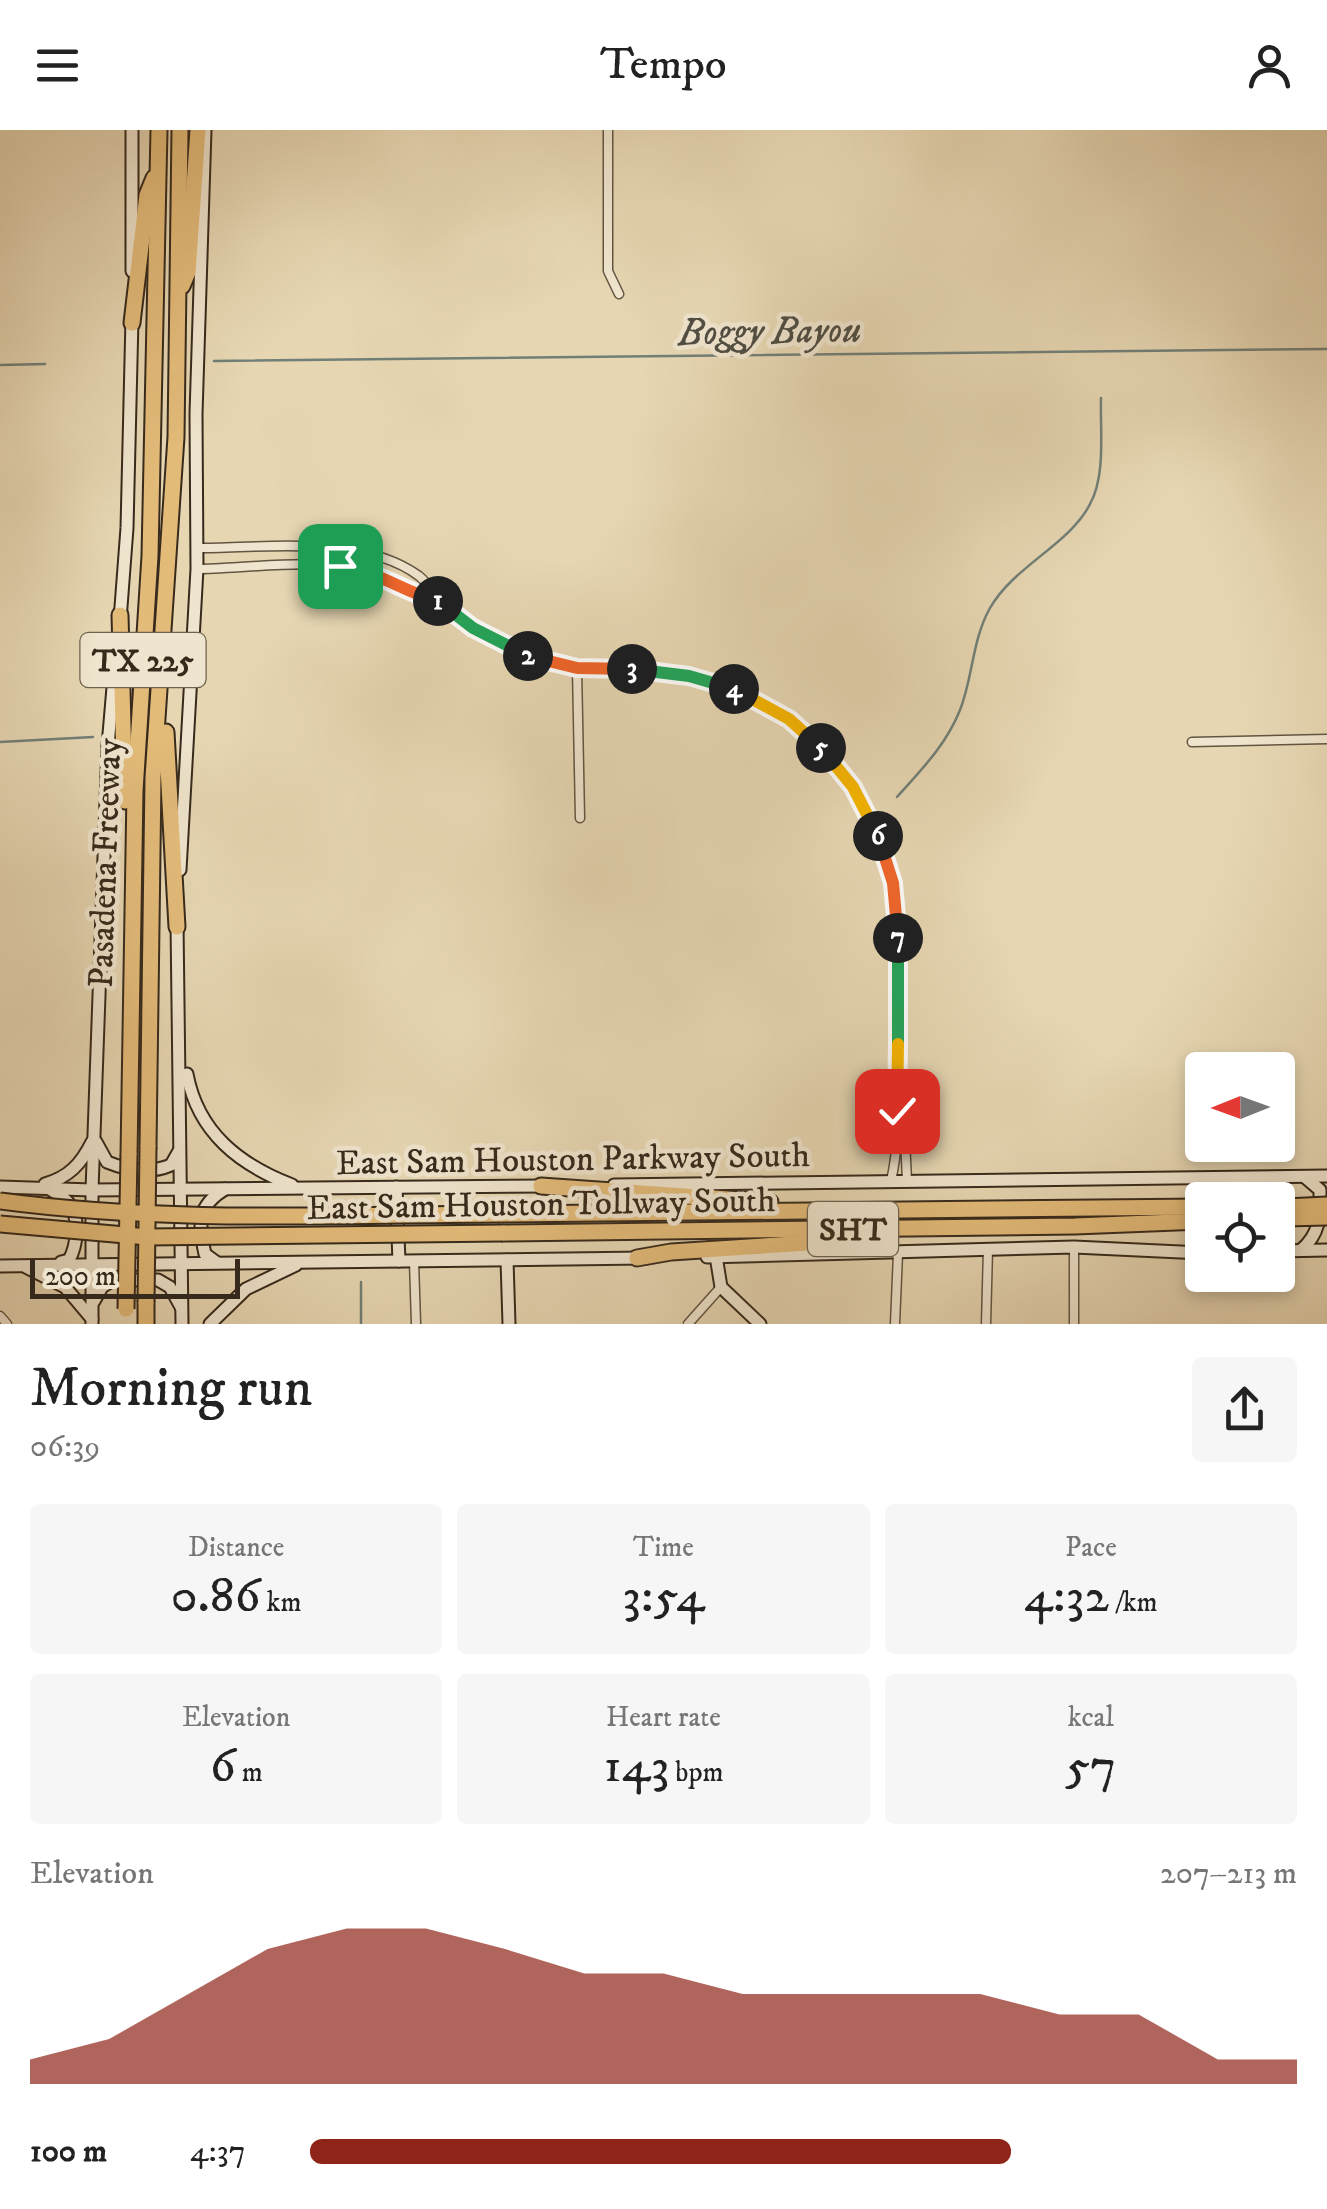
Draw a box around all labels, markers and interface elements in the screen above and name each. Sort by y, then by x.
text: Tempo [600,37,727,93]
icon: menu [30,38,85,93]
icon: person [1242,38,1297,93]
water label: Boggy Bayou [676,306,862,358]
pin [298,524,383,609]
icon: arrive [313,539,368,594]
pin: 1 [413,576,463,626]
text: 1 [433,583,443,618]
pin: 2 [503,631,553,681]
road number: TX 225 [80,633,206,687]
text: 2 [521,638,535,673]
pin: 3 [607,644,657,694]
text: 3 [627,651,637,686]
pin: 4 [709,664,759,714]
text: 4 [726,671,742,706]
pin: 5 [796,723,846,773]
text: 5 [814,730,828,765]
street label: Pasadena Freeway [80,737,132,989]
pin: 6 [853,811,903,861]
text: 6 [871,818,885,853]
pin: 7 [873,913,923,963]
text: 7 [891,920,905,955]
north arrow [1185,1052,1295,1162]
map controls [1185,1052,1295,1292]
pin [855,1069,940,1154]
icon: check [870,1084,925,1139]
street label: East Sam Houston Parkway South [336,1134,810,1186]
street label: East Sam Houston Tollway South [306,1179,776,1231]
button: locate [1185,1182,1295,1292]
road number: SHT [808,1202,898,1256]
scale bar [30,1254,240,1298]
text: 200 m [45,1259,116,1294]
text: Morning run [30,1355,312,1424]
button: share [1192,1357,1297,1462]
text: 06:39 [30,1427,100,1467]
text: Distance [188,1530,284,1565]
text: Time [633,1530,694,1565]
text: Pace [1065,1530,1117,1565]
text: 0.86 [171,1565,261,1628]
text: 3:54 [622,1565,705,1628]
text: 4:32 [1024,1565,1109,1628]
text: km [261,1585,302,1620]
text: /km [1109,1585,1158,1620]
text: Elevation [182,1700,290,1735]
text: Heart rate [606,1700,721,1735]
text: kcal [1068,1700,1114,1735]
text: 6 [210,1735,236,1798]
text: 143 [603,1735,669,1798]
text: 57 [1065,1735,1116,1798]
text: m [236,1755,263,1790]
text: bpm [669,1755,724,1790]
text: Elevation [30,1854,154,1894]
text: 207–213 m [1160,1854,1297,1894]
text: 100 m [30,2132,107,2172]
text: 4:37 [190,2132,246,2172]

